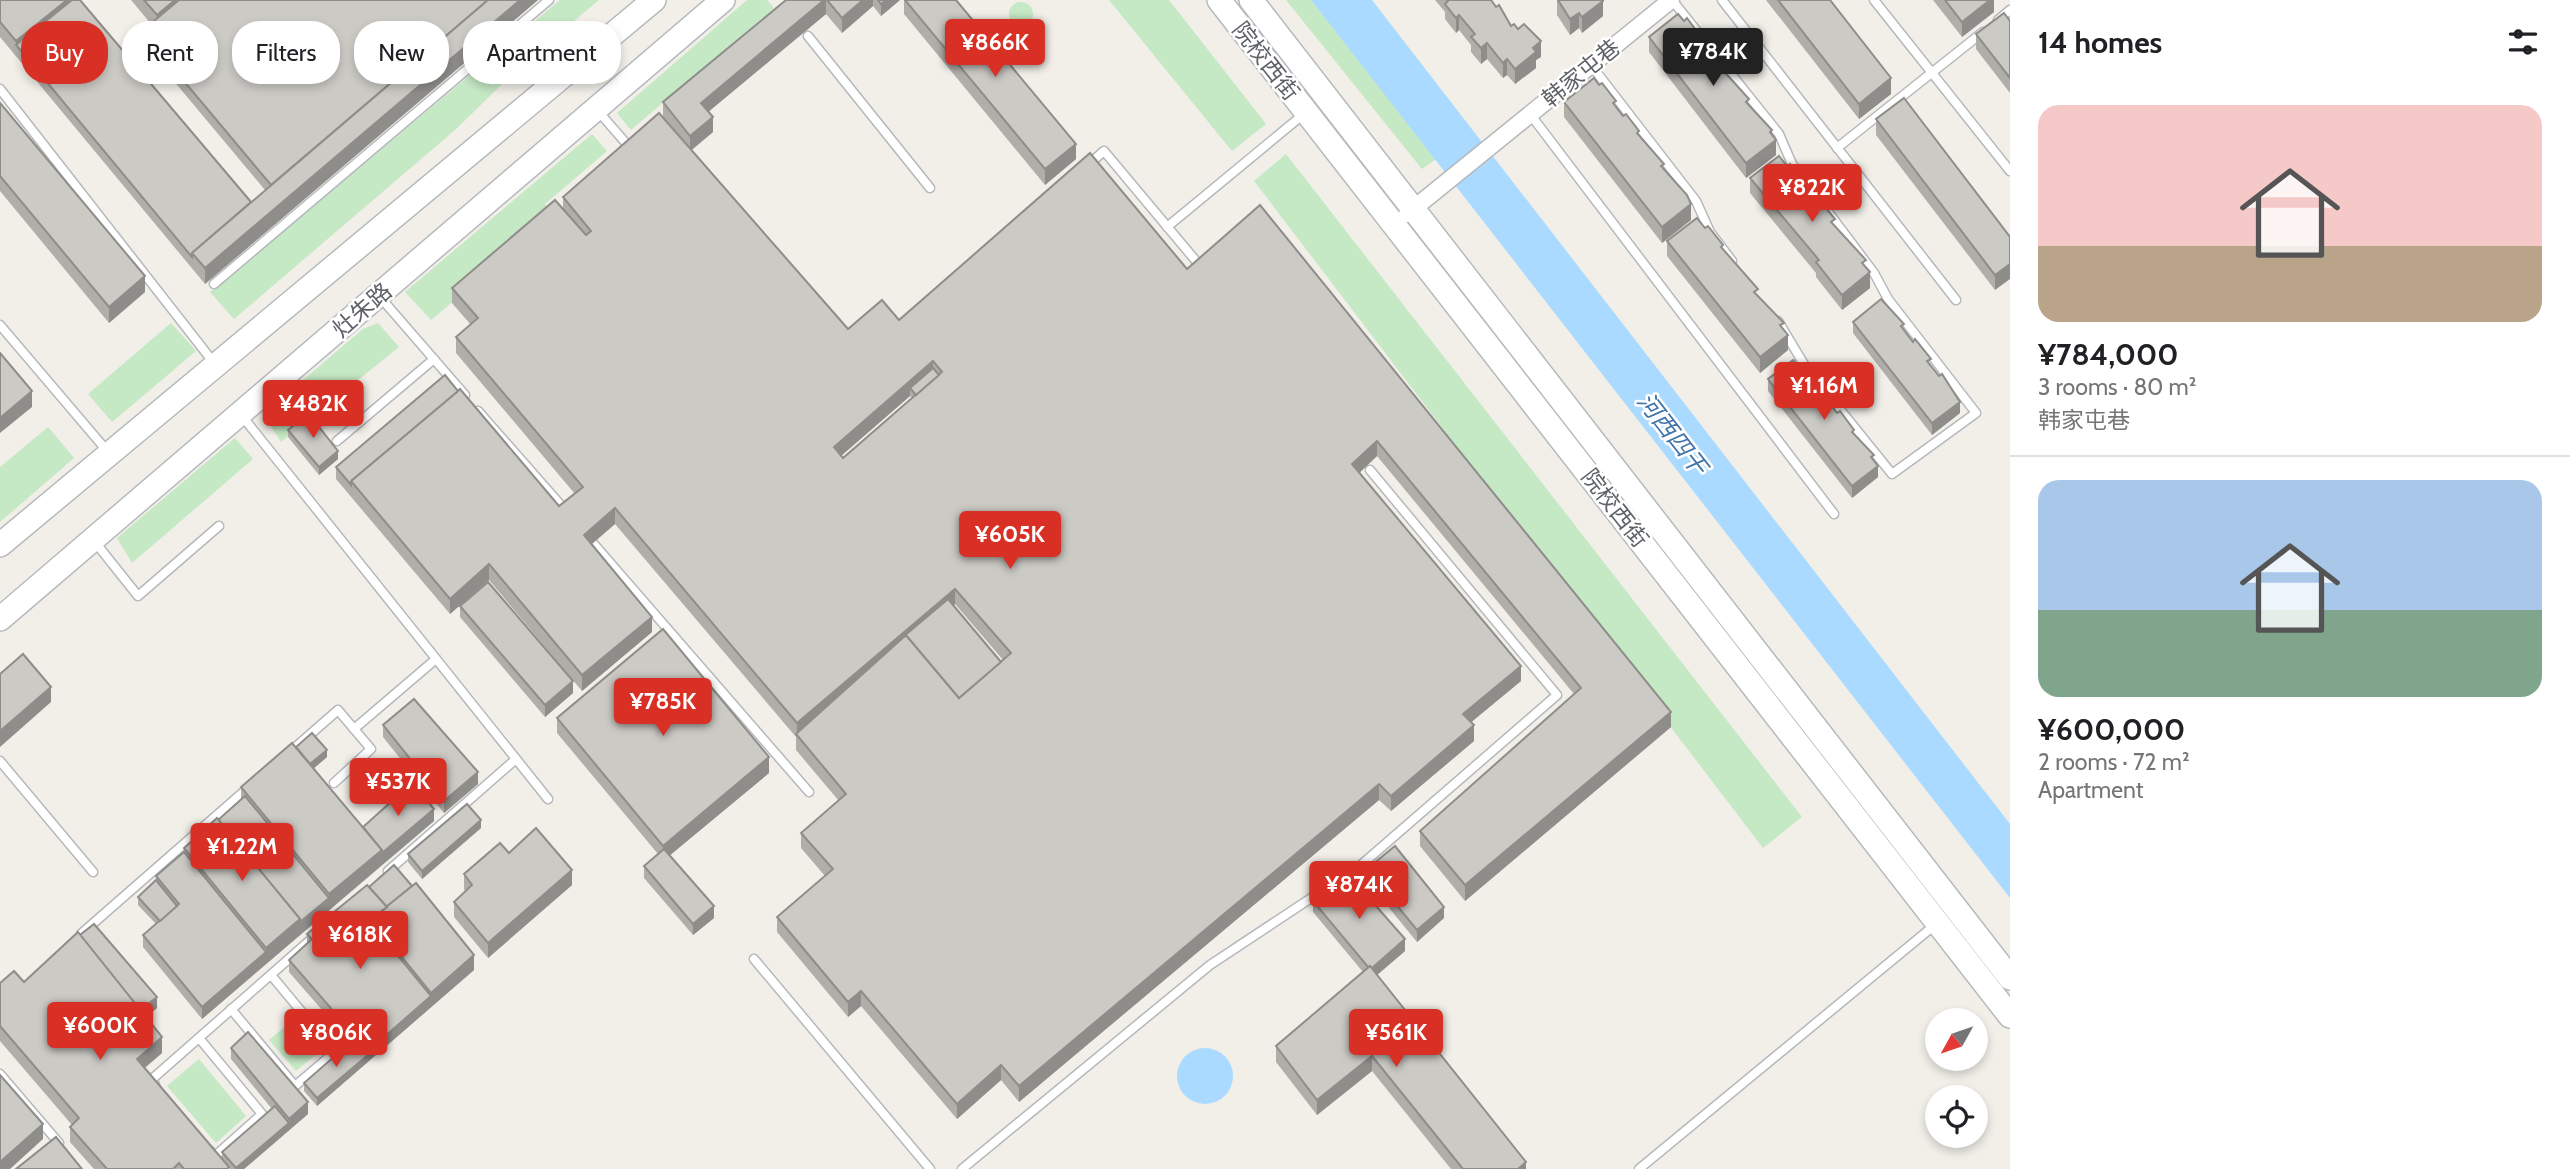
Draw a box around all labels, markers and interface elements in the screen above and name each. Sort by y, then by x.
street label: 院校西街 [1227,16,1305,106]
pin: ¥866K [946,20,1044,79]
chip: Buy [21,21,108,84]
chip: Rent [122,21,218,84]
chip: Filters [232,21,340,84]
chip: New [354,21,449,84]
chip: Apartment [463,21,621,84]
icon: filters [2504,23,2542,61]
text: 14 homes [2038,24,2162,61]
text: ¥866K [961,28,1029,56]
pin: ¥784K [1664,28,1762,88]
street label: 韩家屯巷 [1536,33,1626,113]
text: ¥784K [1679,37,1747,65]
icon: home [2227,150,2353,276]
pin: ¥822K [1763,164,1861,224]
text: ¥822K [1779,173,1845,201]
street label: 灶朱路 [327,277,397,343]
text: ¥784,000 [2038,336,2178,373]
pin: ¥1.16M [1767,362,1881,422]
text: ¥1.16M [1790,371,1858,399]
text: 3 rooms · 80 m² [2038,373,2196,401]
pin: ¥482K [264,380,362,440]
water label: 河西四干 [1631,387,1715,483]
text: ¥482K [279,389,347,417]
text: 韩家屯巷 [2038,406,2130,434]
street label: 院校西街 [1576,463,1654,553]
pin: ¥605K [961,512,1059,571]
text: ¥605K [975,520,1045,548]
icon: home [2227,525,2353,651]
pin: ¥785K [614,678,712,738]
text: ¥785K [630,687,696,715]
text: ¥600,000 [2038,711,2185,748]
text: 2 rooms · 72 m² [2038,748,2190,776]
pin: ¥537K [349,758,447,818]
text: ¥537K [366,767,430,795]
text: Apartment [2038,776,2143,804]
pin: ¥1.22M [185,824,299,883]
text: ¥1.22M [207,832,277,860]
pin: ¥874K [1310,862,1408,921]
text: ¥874K [1325,870,1393,898]
pin: ¥618K [311,912,409,971]
text: ¥618K [328,920,392,948]
pin: ¥600K [51,1002,149,1062]
north arrow [1925,1008,1988,1071]
map controls [1925,1008,1988,1148]
pin: ¥806K [287,1010,385,1069]
pin: ¥561K [1347,1010,1445,1069]
text: ¥600K [63,1011,137,1039]
text: ¥806K [300,1018,372,1046]
text: ¥561K [1365,1018,1427,1046]
button: locate [1925,1085,1988,1148]

